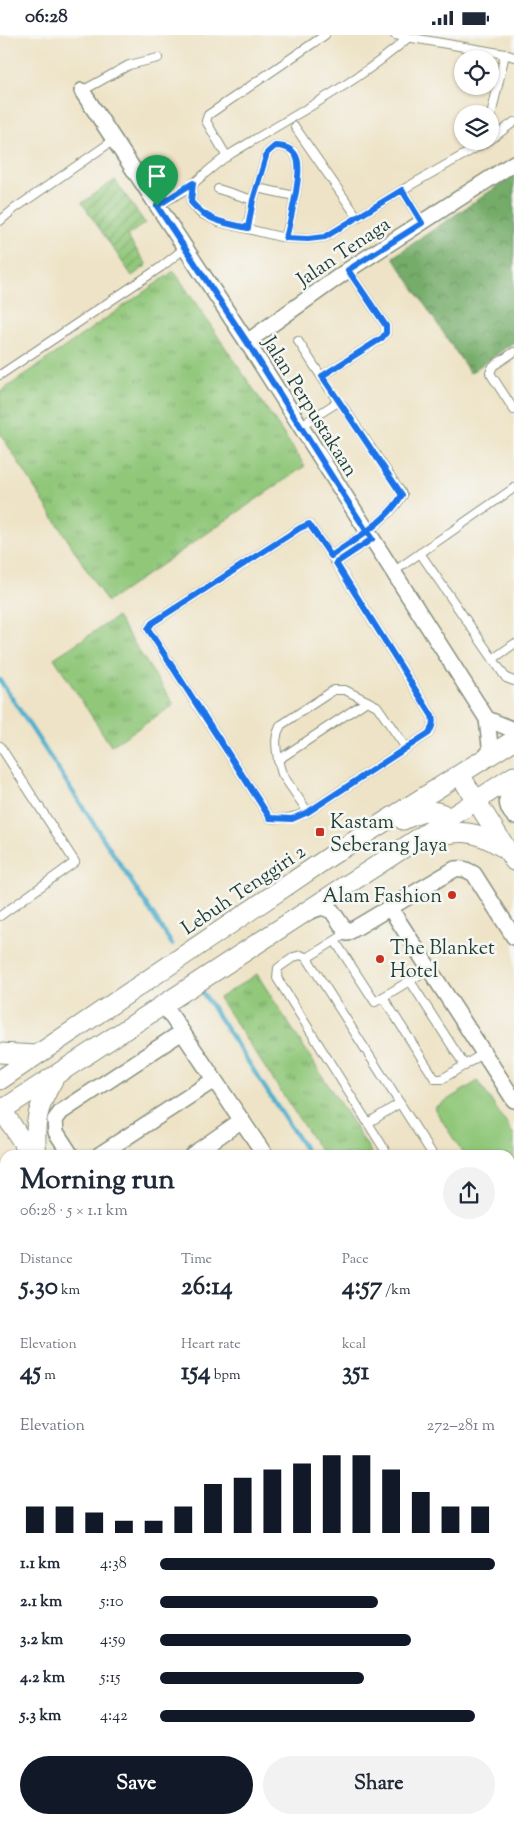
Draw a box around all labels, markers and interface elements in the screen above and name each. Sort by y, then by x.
text: 06:28 [25,4,68,31]
map controls [454,50,499,150]
button: locate [454,50,499,95]
button: layers [454,105,499,150]
pin [136,155,178,206]
icon: arrive [143,162,171,190]
street label: Jalan Tenaga [291,211,397,296]
street label: Jalan Perpustakaan [253,331,364,483]
place label: Kastam Seberang Jaya [330,809,448,861]
marker: Kastam Seberang Jaya [314,826,326,838]
street label: Lebuh Tenggiri 2 [176,839,312,944]
place label: Alam Fashion [322,883,442,912]
marker: Alam Fashion [446,889,458,901]
place label: The Blanket Hotel [390,935,495,987]
marker: The Blanket Hotel [374,953,386,965]
text: Morning run [20,1161,175,1201]
button: share [443,1167,495,1219]
text: 06:28 · 5 × 1.1 km [20,1200,128,1223]
text: Distance [20,1250,73,1270]
text: Time [181,1250,212,1270]
text: Pace [342,1250,369,1270]
text: 5.30 [20,1270,58,1306]
text: 26:14 [181,1270,232,1306]
text: 4:57 [342,1270,382,1306]
text: km [58,1281,80,1301]
text: /km [382,1281,410,1301]
text: Elevation [20,1335,77,1355]
text: Heart rate [181,1335,241,1355]
text: kcal [342,1335,366,1355]
text: 45 [20,1355,41,1391]
text: 154 [181,1355,211,1391]
text: 351 [342,1355,369,1391]
text: m [41,1366,56,1386]
text: bpm [211,1366,241,1386]
text: Elevation [20,1415,85,1438]
text: 272–281 m [427,1415,495,1438]
text: 1.1 km [20,1553,60,1576]
text: 4:38 [100,1553,127,1576]
text: 2.1 km [20,1591,62,1614]
text: 5:10 [100,1591,123,1614]
text: 3.2 km [20,1629,63,1652]
text: 4:59 [100,1629,125,1652]
text: 4.2 km [20,1667,65,1690]
text: 5:15 [100,1667,121,1690]
text: 5.3 km [20,1705,61,1728]
text: 4:42 [100,1705,128,1728]
button: Save [20,1756,253,1814]
button: Share [263,1756,495,1814]

